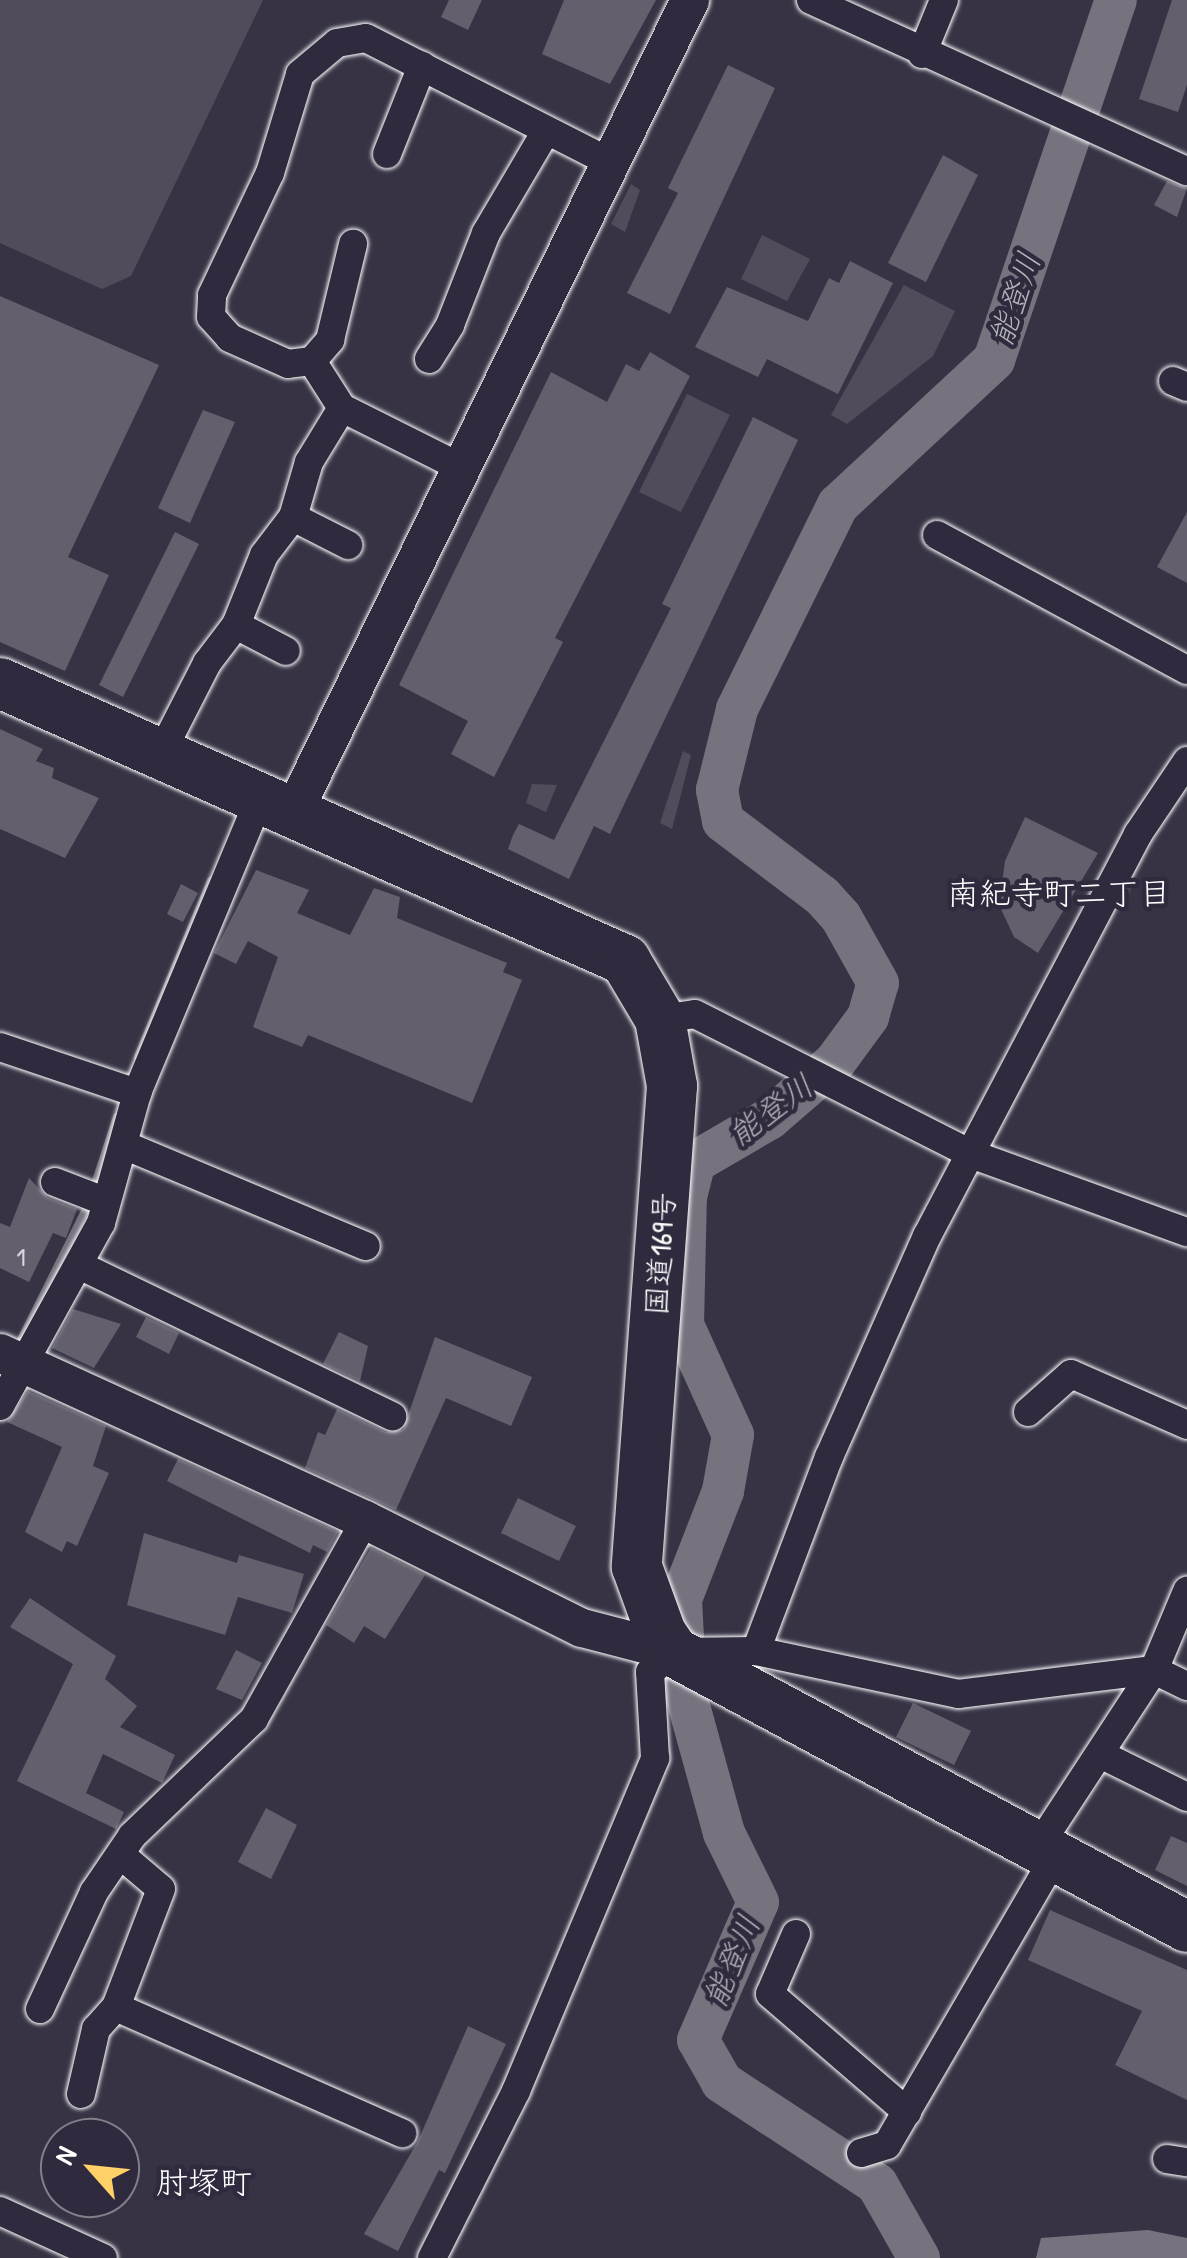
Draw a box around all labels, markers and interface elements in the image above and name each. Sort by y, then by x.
water label: 能登川 [981,247,1049,351]
district label: 南紀寺町二丁目 [947,874,1171,912]
water label: 能登川 [721,1066,821,1154]
street label: 国道169号 [638,1191,682,1317]
house number: 1 [16,1242,26,1272]
water label: 能登川 [696,1909,768,2013]
north arrow [40,2118,140,2218]
text: N [45,2140,85,2171]
district label: 肘塚町 [156,2163,252,2201]

